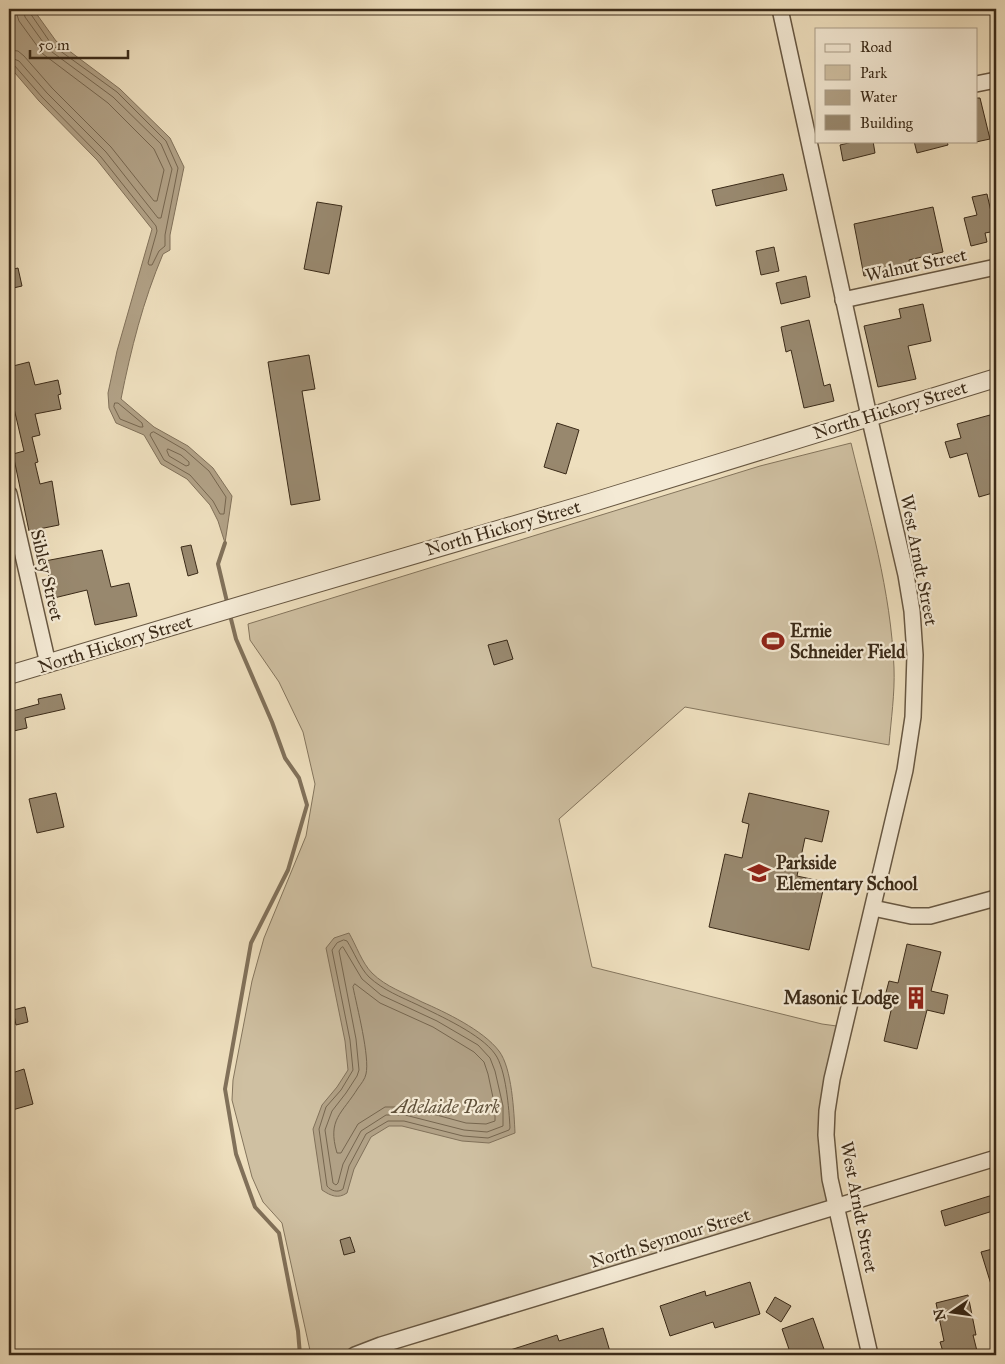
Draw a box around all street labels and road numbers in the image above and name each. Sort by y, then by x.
street label: Walnut Street [863,243,969,286]
street label: North Hickory Street [810,376,970,444]
street label: West Arndt Street [895,493,943,628]
street label: North Hickory Street [423,495,584,561]
street label: Sibley Street [26,527,68,623]
street label: North Hickory Street [35,610,195,678]
street label: West Arndt Street [835,1140,883,1275]
street label: North Seymour Street [587,1203,753,1273]

